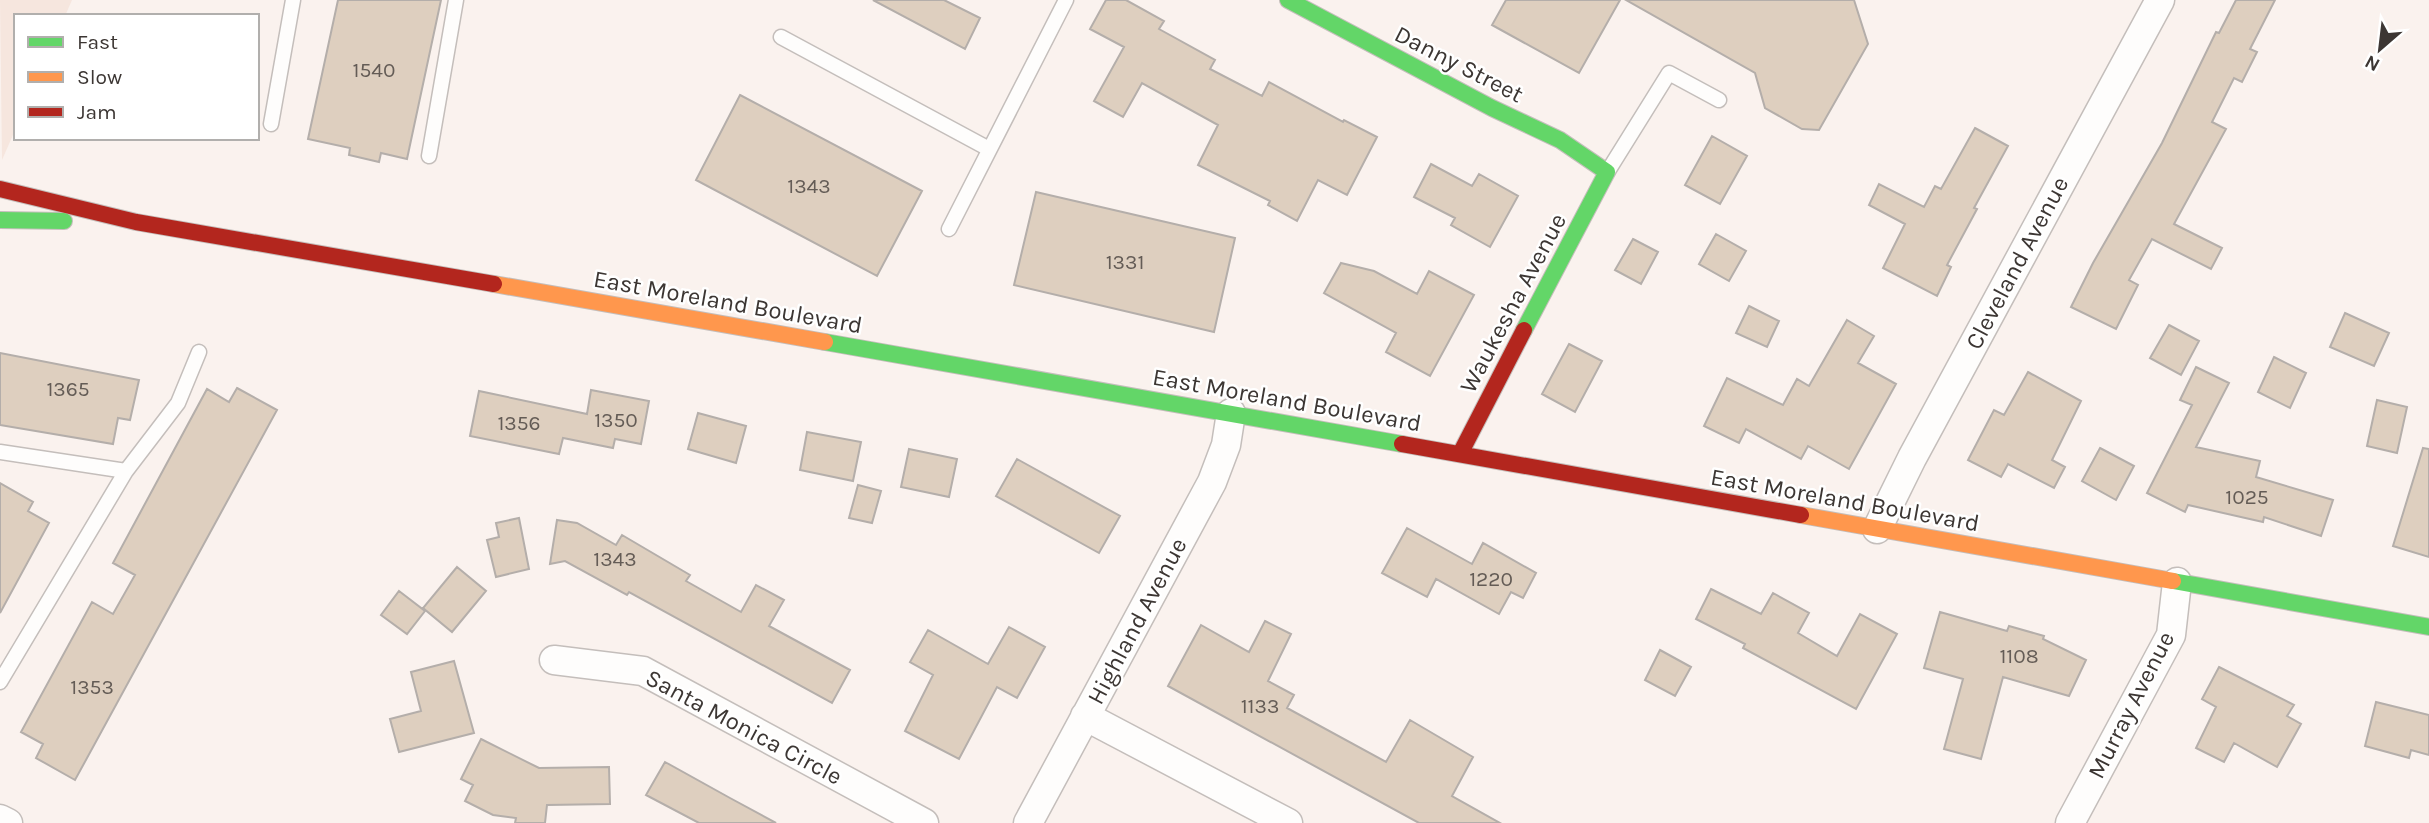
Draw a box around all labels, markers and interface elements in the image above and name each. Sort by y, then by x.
legend [14,14,259,140]
north arrow [2345,14,2415,84]
street label: Danny Street [1390,20,1528,108]
text: Fast [77,30,118,54]
text: N [2361,50,2384,76]
house number: 1540 [353,58,396,82]
text: Slow [77,65,122,89]
text: Jam [77,100,117,124]
street label: Cleveland Avenue [1960,172,2074,354]
house number: 1343 [787,174,831,198]
street label: Waukesha Avenue [1454,208,1572,398]
house number: 1331 [1106,250,1144,274]
street label: East Moreland Boulevard [591,265,865,339]
street label: East Moreland Boulevard [1150,363,1424,437]
house number: 1365 [46,377,90,401]
house number: 1350 [594,408,638,432]
house number: 1356 [497,411,541,435]
street label: East Moreland Boulevard [1708,463,1982,537]
house number: 1025 [2225,485,2269,509]
street label: Highland Avenue [1081,533,1193,709]
house number: 1343 [593,547,637,571]
house number: 1220 [1469,567,1513,591]
street label: Murray Avenue [2082,627,2180,783]
house number: 1108 [1999,644,2039,668]
street label: Santa Monica Circle [641,663,847,791]
house number: 1353 [70,675,114,699]
house number: 1133 [1241,694,1279,718]

